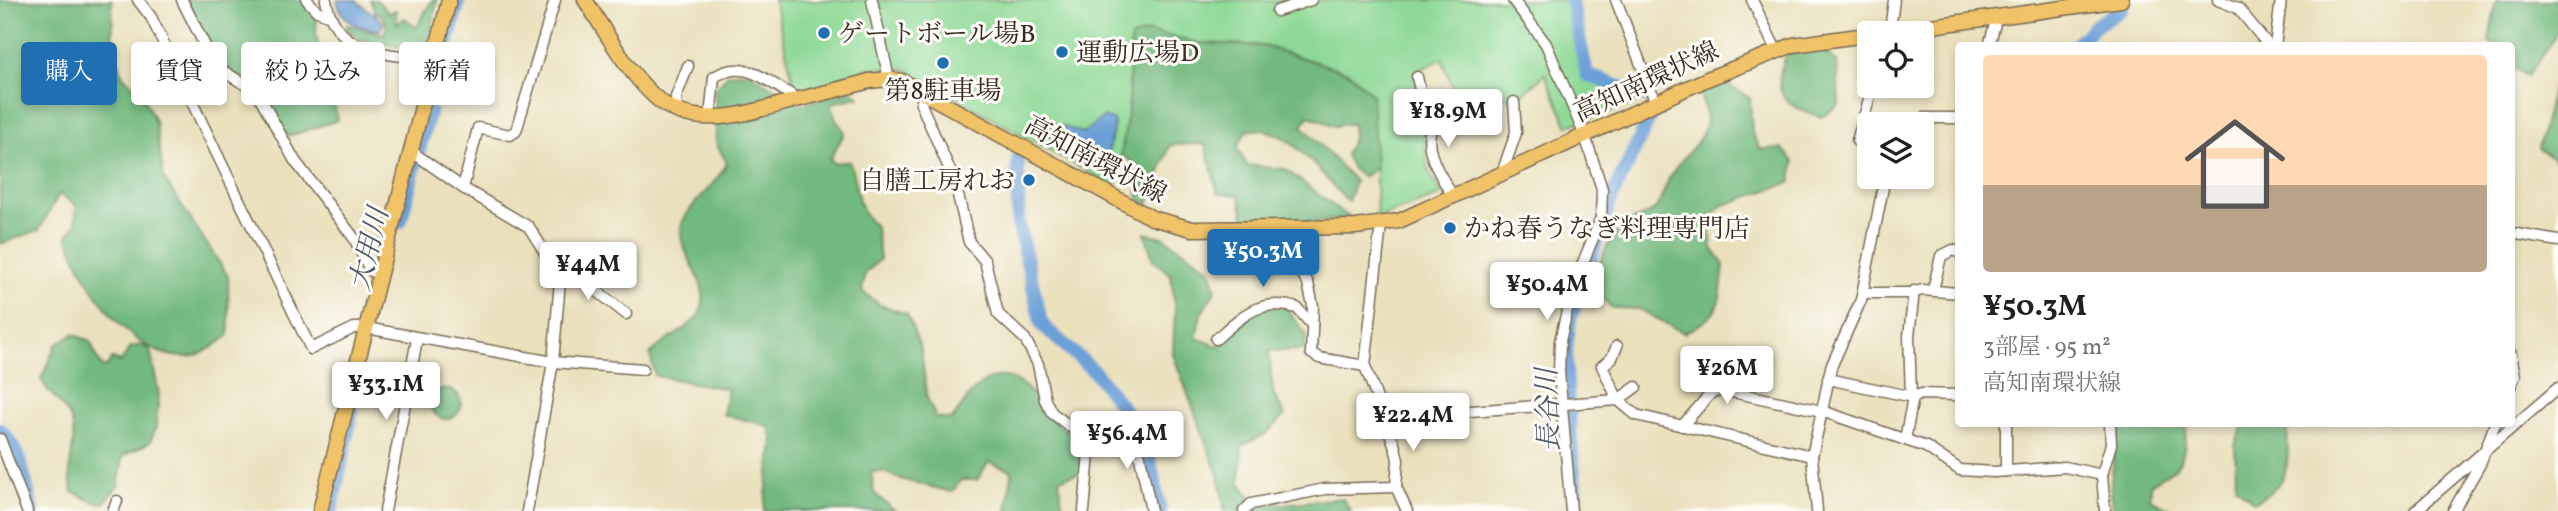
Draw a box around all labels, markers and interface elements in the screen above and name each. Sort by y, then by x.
place label: ゲートボール場B [838,17,1036,53]
map controls [1857,21,1934,189]
button: locate [1857,21,1934,98]
marker: ゲートボール場B [816,25,832,41]
street label: 高知南環状線 [1569,34,1725,132]
place label: 運動広場D [1076,36,1199,72]
chip: 購入 [21,42,117,105]
chip: 賃貸 [131,42,227,105]
chip: 絞り込み [241,42,385,105]
chip: 新着 [399,42,495,105]
marker: 運動広場D [1054,44,1070,60]
marker: 第8駐車場 [935,55,951,71]
place label: 第8駐車場 [884,74,1002,110]
pin: ¥18.9M [1391,90,1505,149]
text: ¥18.9M [1409,96,1487,128]
icon: home [2172,101,2298,227]
street label: 高知南環状線 [1018,108,1172,213]
button: layers [1857,112,1934,189]
place label: 自膳工房れお [859,164,1015,200]
marker: 自膳工房れお [1021,172,1037,188]
water label: 大用川 [341,201,400,295]
place label: かね春うなぎ料理専門店 [1464,212,1750,248]
marker: かね春うなぎ料理専門店 [1442,220,1458,236]
pin: ¥50.3M [1206,230,1320,289]
text: ¥50.3M [1223,236,1303,268]
pin: ¥44M [547,243,629,302]
text: ¥44M [556,249,620,281]
pin: ¥50.4M [1490,262,1604,322]
text: ¥50.4M [1506,269,1588,301]
text: ¥50.3M [1983,286,2087,328]
text: 3部屋 · 95 m² [1983,332,2111,364]
pin: ¥26M [1686,346,1768,406]
text: ¥26M [1696,353,1758,385]
pin: ¥33.1M [329,362,443,422]
water label: 長谷川 [1528,364,1570,453]
text: 高知南環状線 [1983,368,2121,400]
text: ¥33.1M [348,369,424,401]
pin: ¥22.4M [1356,393,1470,453]
text: ¥22.4M [1372,400,1454,432]
pin: ¥56.4M [1070,412,1184,471]
text: ¥56.4M [1087,418,1167,450]

